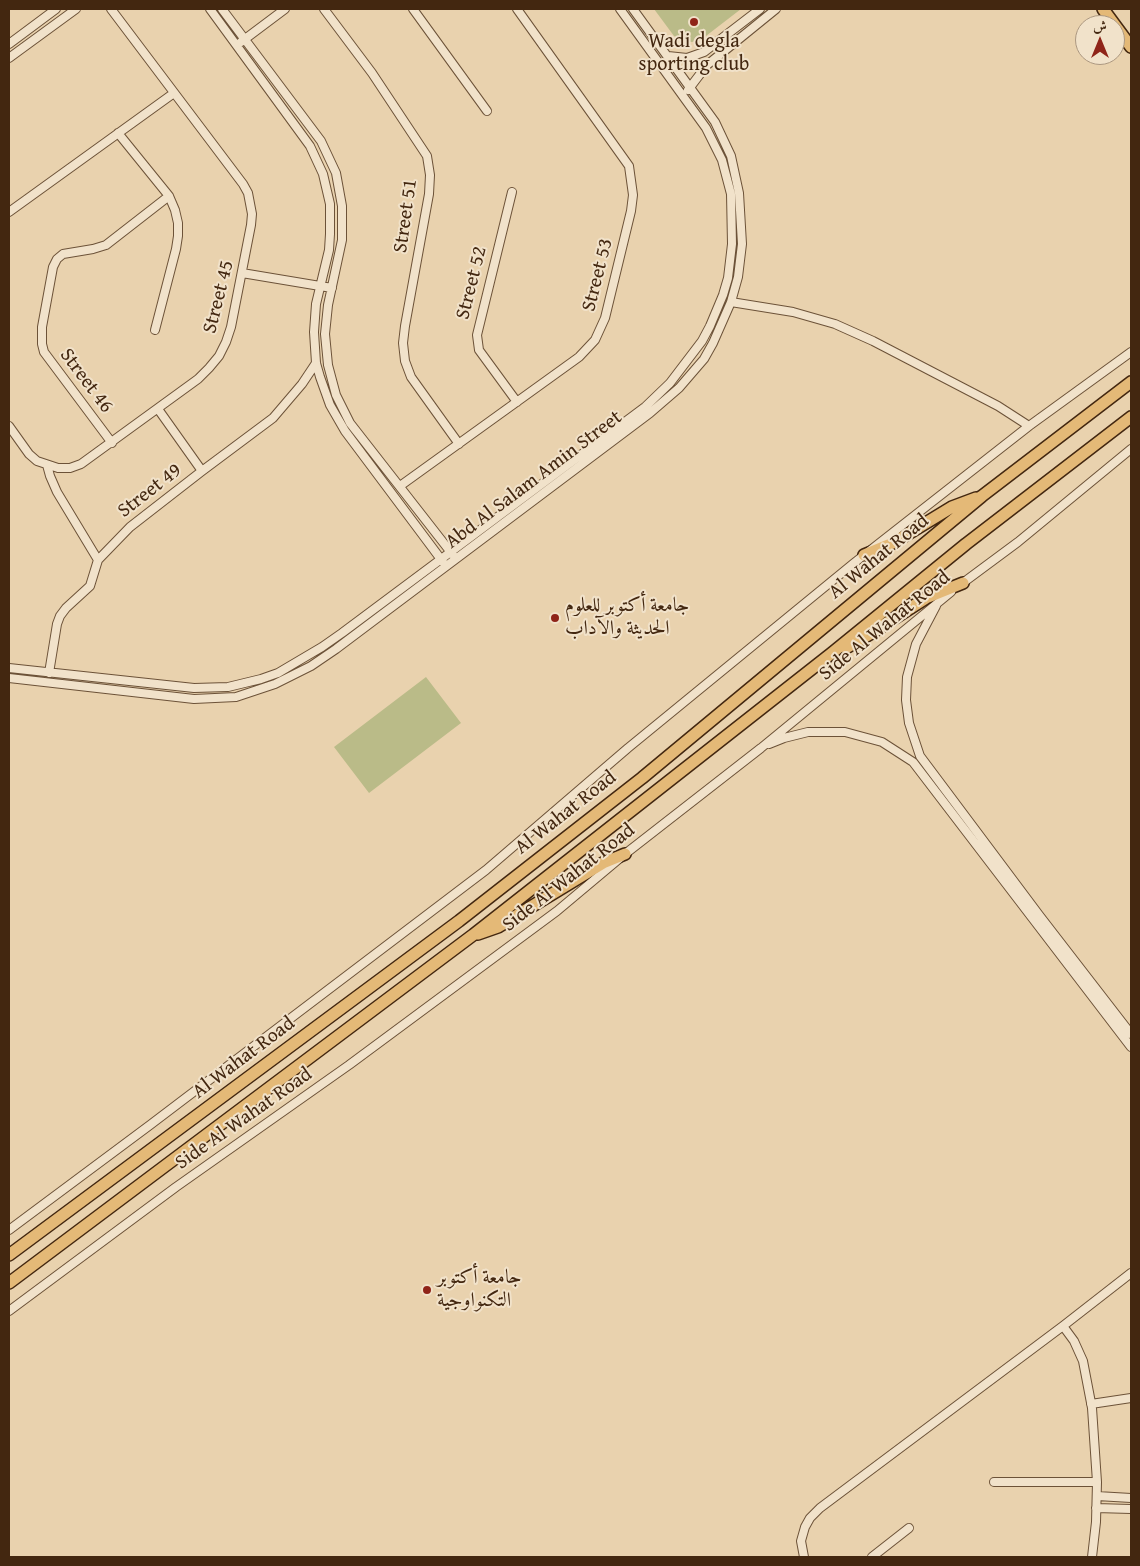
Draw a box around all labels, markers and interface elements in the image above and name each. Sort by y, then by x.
north arrow [1075,15,1125,65]
marker: Wadi degla sporting club [688,16,700,28]
text: ش [1093,16,1107,36]
place label: Wadi degla sporting club [639,30,749,77]
street label: Street 51 [389,178,423,254]
street label: Street 53 [577,236,619,314]
street label: Street 52 [451,244,493,322]
street label: Street 45 [198,258,240,336]
street label: Street 46 [54,344,118,418]
street label: Abd Al Salam Amin Street [441,406,627,554]
street label: Street 49 [113,459,187,523]
street label: Al Wahat Road [824,509,934,605]
street label: Side Al Wahat Road [815,566,955,686]
place label: جامعة أكتوبر للعلوم الحديثة والآداب [565,594,689,641]
marker: جامعة أكتوبر للعلوم الحديثة والآداب [549,612,561,624]
street label: Al Wahat Road [511,766,621,860]
street label: Side Al Wahat Road [498,819,640,937]
street label: Al Wahat Road [188,1012,300,1104]
street label: Side Al Wahat Road [171,1063,317,1175]
place label: جامعة أكتوبر التكنواوجية [437,1266,522,1313]
marker: جامعة أكتوبر التكنواوجية [421,1284,433,1296]

